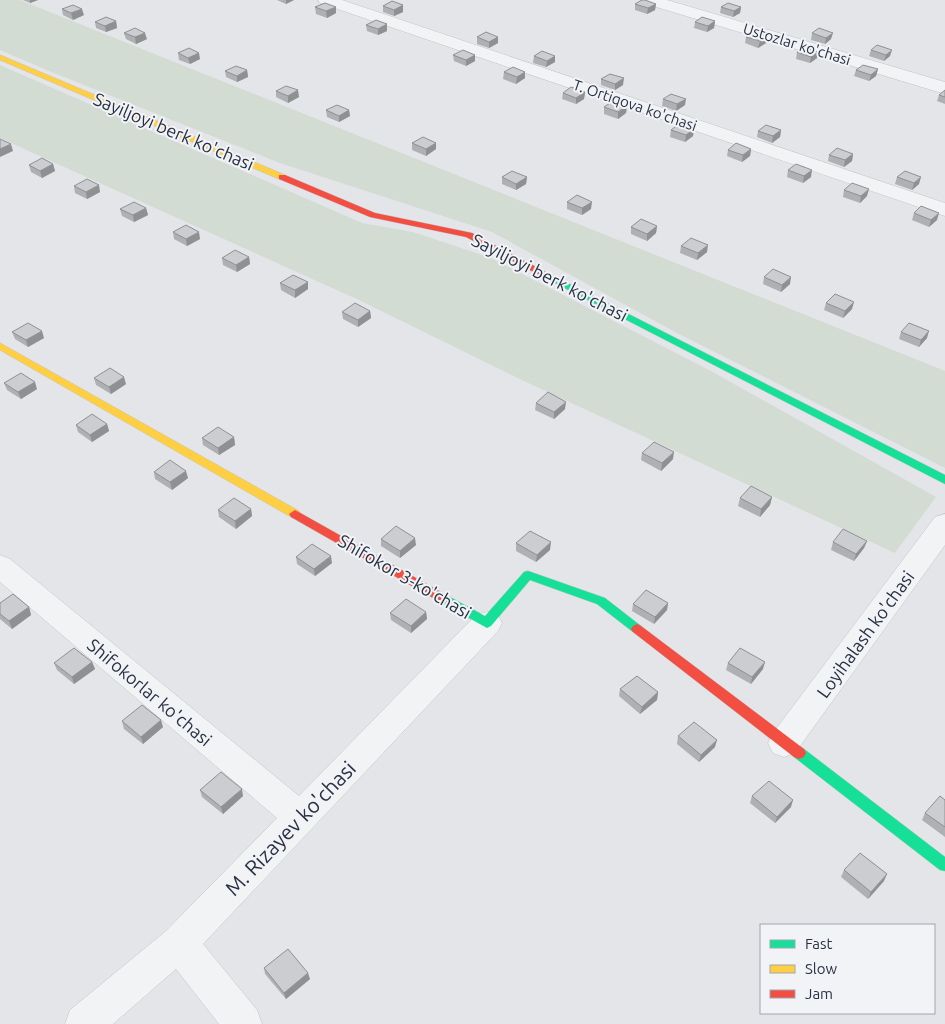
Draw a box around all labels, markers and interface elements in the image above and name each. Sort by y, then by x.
street label: Ustozlar ko'chasi [741,20,853,68]
street label: T. Ortiqova ko'chasi [571,76,699,134]
street label: Sayiljoyi berk ko'chasi [91,88,257,174]
street label: Sayiljoyi berk ko'chasi [469,229,631,325]
street label: Shifokor 3-ko'chasi [335,530,475,622]
street label: Loyihalash ko'chasi [812,567,918,701]
street label: Shifokorlar ko'chasi [84,634,216,750]
street label: M. Rizayev ko'chasi [220,756,360,900]
legend [760,924,935,1014]
text: Fast [805,935,833,952]
text: Slow [805,960,838,977]
text: Jam [805,985,833,1002]

